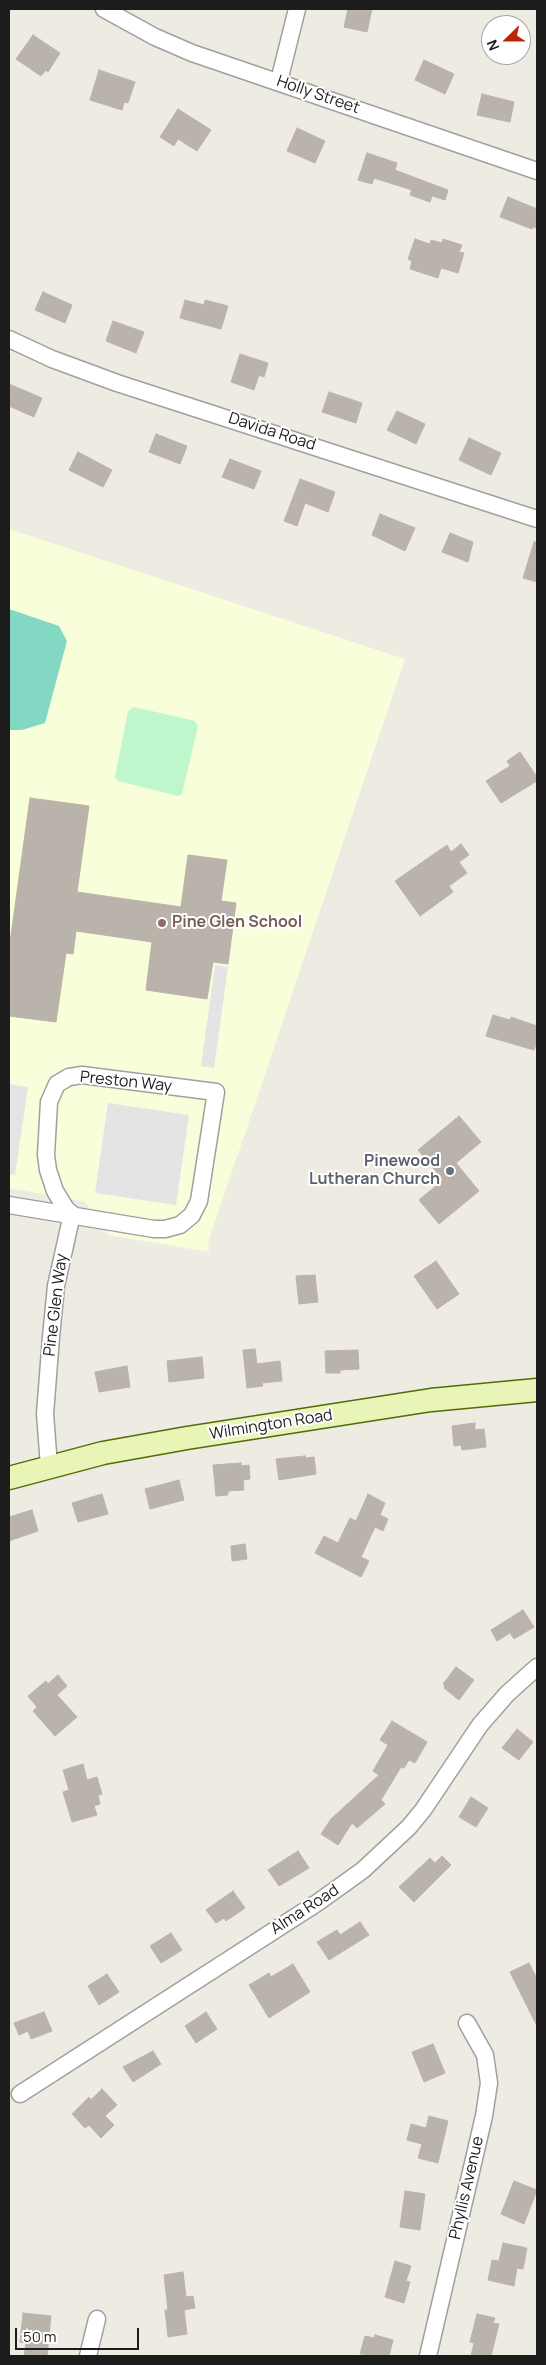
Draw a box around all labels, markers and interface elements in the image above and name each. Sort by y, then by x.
north arrow [481,15,531,65]
text: N [482,37,503,54]
street label: Holly Street [274,72,362,118]
street label: Davida Road [226,409,318,455]
place label: Pine Glen School [172,913,302,933]
marker: Pine Glen School [156,917,168,929]
street label: Preston Way [79,1068,173,1096]
place label: Pinewood Lutheran Church [309,1152,440,1190]
marker: Pinewood Lutheran Church [444,1165,456,1177]
street label: Pine Glen Way [40,1253,72,1357]
street label: Wilmington Road [208,1406,334,1444]
street label: Alma Road [267,1881,343,1939]
street label: Phyllis Avenue [446,2135,488,2241]
scale bar [18,2318,141,2350]
text: 50 m [23,2326,57,2347]

